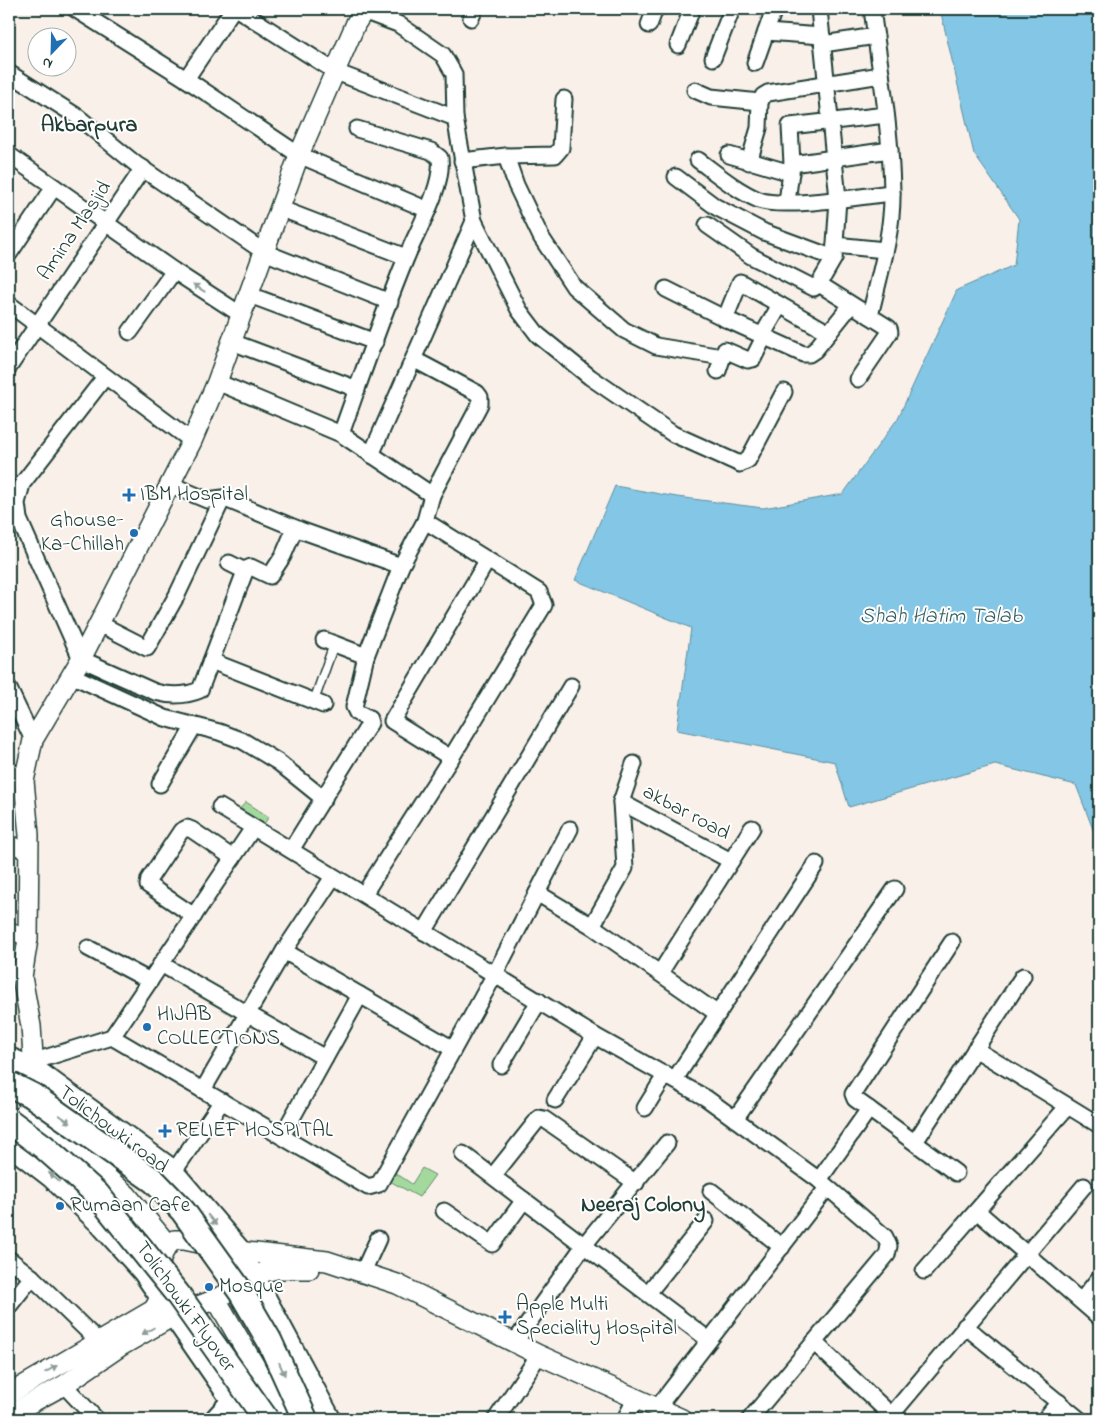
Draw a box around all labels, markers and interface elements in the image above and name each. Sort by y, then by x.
north arrow [28,28,78,78]
text: N [39,51,56,74]
district label: Akbarpura [41,110,137,142]
street label: Amina Masjid [31,175,120,287]
one-way arrow [192,283,206,292]
place label: IBM Hospital [140,480,248,510]
marker: IBM Hospital [122,488,136,502]
place label: Ghouse- Ka-Chillah [41,506,124,560]
marker: Ghouse- Ka-Chillah [128,527,140,539]
water label: Shah Hatim Talab [860,601,1024,633]
street label: akbar road [637,777,735,849]
place label: HIJAB COLLECTIONS [157,1000,280,1054]
marker: HIJAB COLLECTIONS [141,1021,153,1033]
street label: Tolichowki road [52,1079,175,1182]
one-way arrow [58,1114,72,1124]
place label: RELIEF HOSPITAL [176,1116,333,1146]
marker: RELIEF HOSPITAL [158,1124,172,1138]
one-way arrow [48,1171,60,1183]
district label: Neeraj Colony [581,1190,705,1223]
place label: Rumaan Cafe [70,1191,191,1221]
marker: Rumaan Cafe [54,1200,66,1212]
one-way arrow [206,1214,218,1226]
street label: Tolichowki Flyover [126,1235,243,1380]
place label: Mosque [219,1272,284,1302]
marker: Mosque [203,1281,215,1293]
place label: Apple Multi Speciality Hospital [516,1290,677,1346]
marker: Apple Multi Speciality Hospital [498,1310,512,1324]
one-way arrow [141,1326,155,1335]
one-way arrow [278,1362,286,1376]
one-way arrow [44,1364,57,1373]

